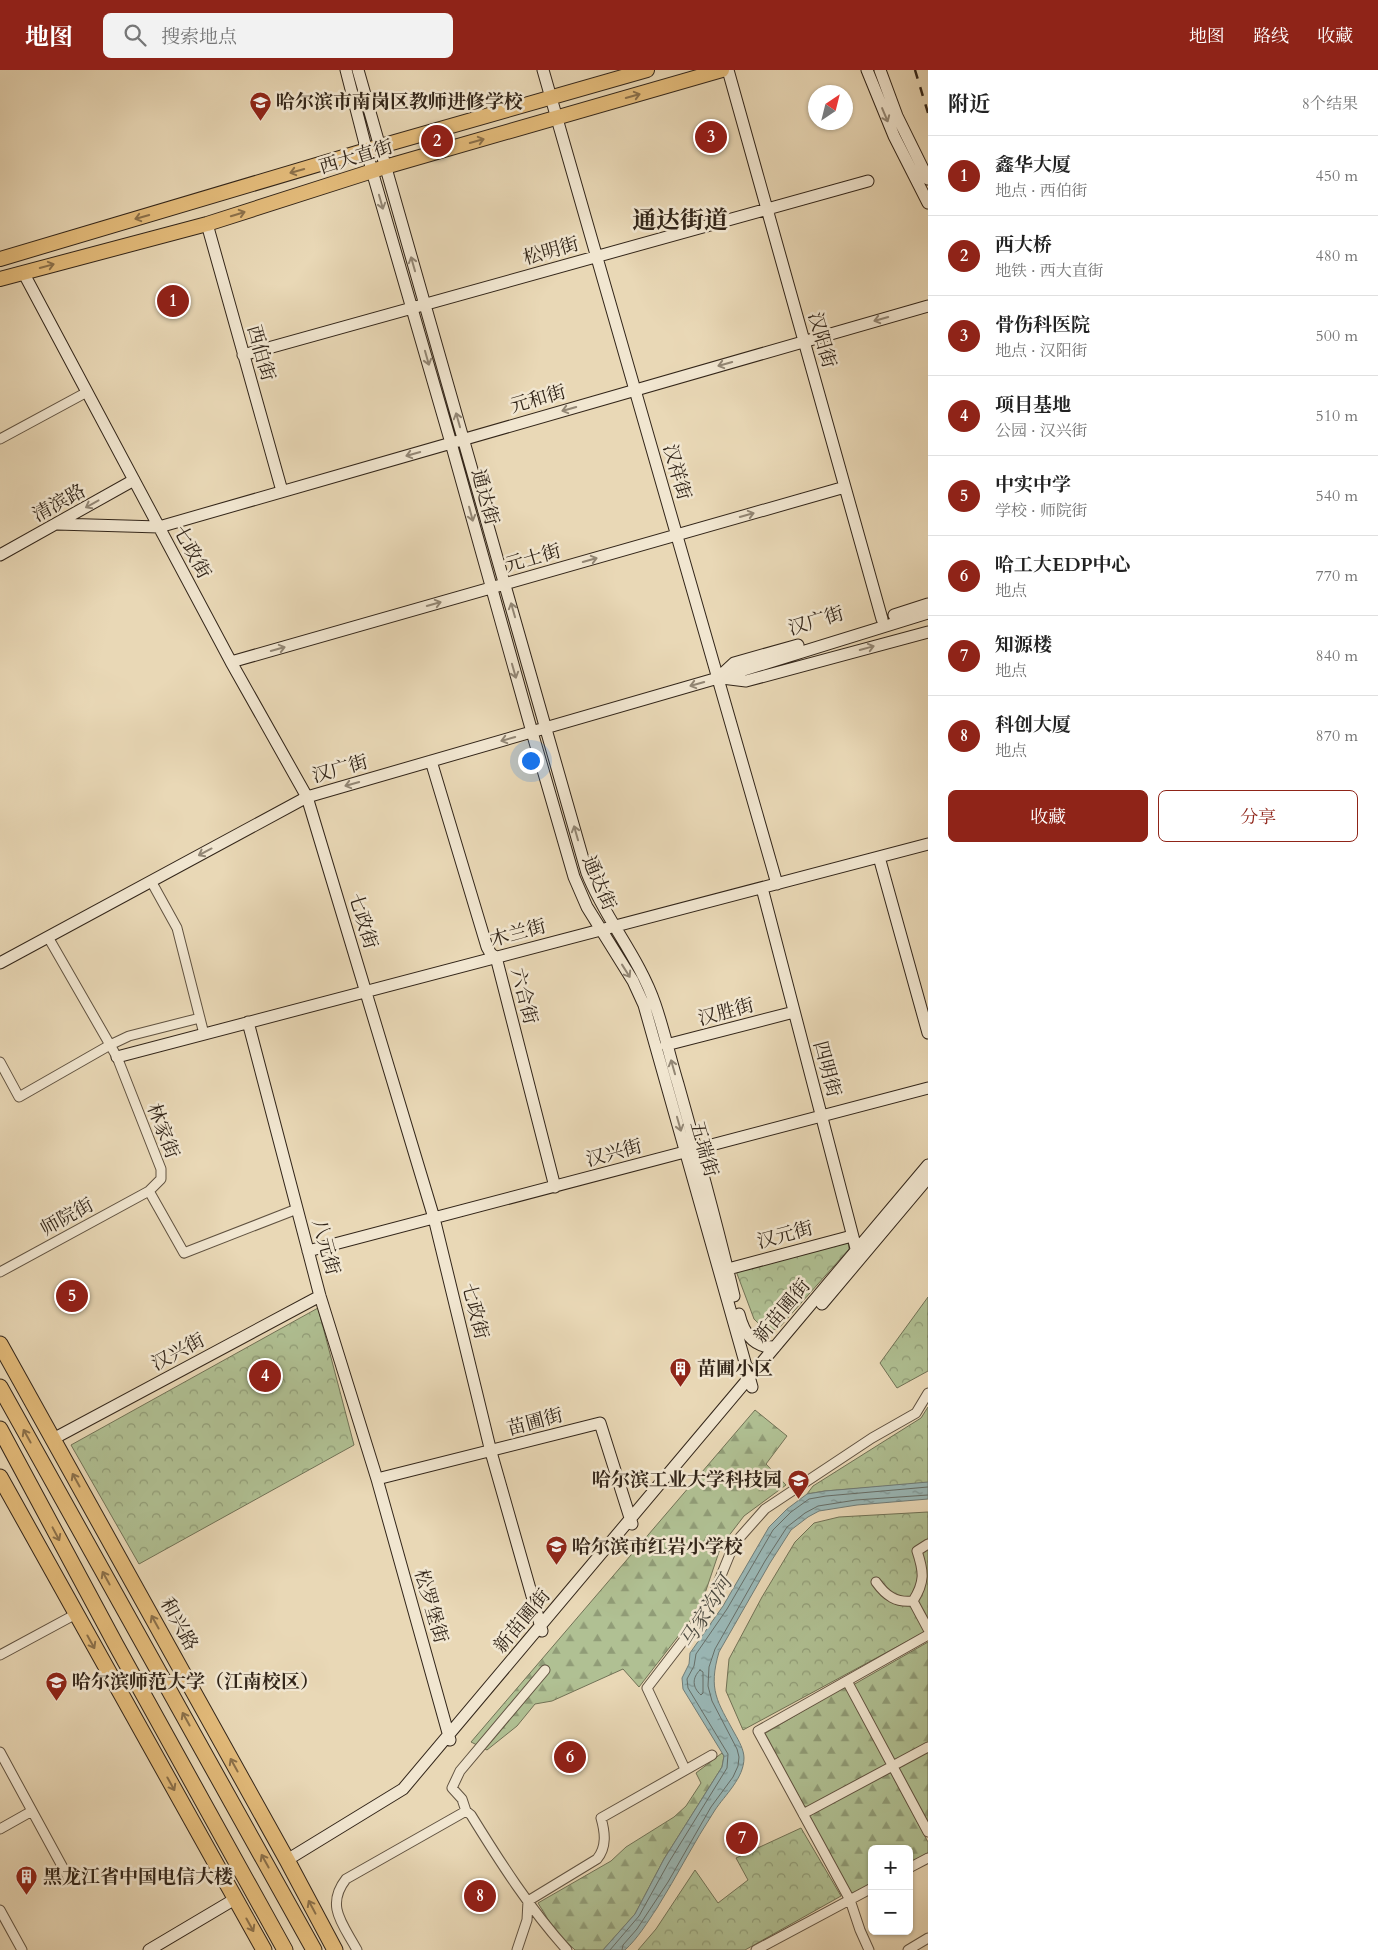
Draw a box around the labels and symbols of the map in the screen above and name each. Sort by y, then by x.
north arrow [808,85,853,130]
place label: 哈尔滨市南岗区教师进修学校 [276,89,523,115]
school or university icon: 哈尔滨市南岗区教师进修学校 [248,90,272,121]
one-way arrow [624,90,640,100]
one-way arrow [881,107,891,122]
pin: 3 [695,118,727,156]
pin: 2 [421,122,453,160]
street label: 西大直街 [316,133,396,181]
one-way arrow [468,135,484,145]
one-way arrow [290,166,306,176]
one-way arrow [377,193,387,209]
district label: 通达街道 [632,204,728,237]
one-way arrow [229,208,245,218]
one-way arrow [134,212,150,222]
street label: 松明街 [520,231,582,271]
one-way arrow [408,256,418,272]
one-way arrow [38,260,54,270]
pin: 1 [157,282,189,320]
street label: 汉阳街 [802,309,842,371]
one-way arrow [874,315,890,324]
street label: 西伯街 [241,322,281,384]
one-way arrow [422,349,432,365]
one-way arrow [717,360,733,369]
street label: 元和街 [507,379,569,419]
one-way arrow [561,404,577,414]
one-way arrow [453,412,463,428]
street label: 汉祥街 [657,441,697,503]
one-way arrow [405,449,421,459]
street label: 通达街 [465,466,505,528]
street label: 清滨路 [28,478,90,528]
one-way arrow [85,500,99,510]
one-way arrow [467,506,476,522]
one-way arrow [738,510,754,519]
street label: 七政街 [167,521,217,583]
street label: 元士街 [502,538,564,578]
one-way arrow [582,554,598,564]
one-way arrow [426,599,442,609]
street label: 汉广街 [785,600,847,642]
one-way arrow [507,602,517,618]
one-way arrow [270,643,286,653]
one-way arrow [859,643,875,653]
one-way arrow [510,662,520,678]
one-way arrow [690,679,706,689]
one-way arrow [500,735,516,745]
your location [518,748,544,774]
street label: 汉广街 [309,749,371,789]
one-way arrow [344,780,360,789]
one-way arrow [571,826,581,842]
one-way arrow [198,848,213,857]
street label: 通达街 [576,852,622,914]
street label: 七政街 [342,890,384,952]
street label: 木兰街 [487,913,549,953]
one-way arrow [622,964,632,978]
street label: 六合街 [504,965,544,1027]
street label: 汉胜街 [695,992,757,1032]
street label: 四明街 [807,1038,847,1100]
one-way arrow [667,1059,677,1075]
street label: 林家街 [141,1100,185,1162]
one-way arrow [674,1116,684,1132]
street label: 五瑞街 [684,1118,724,1180]
street label: 汉兴街 [583,1133,645,1173]
street label: 师院街 [36,1192,98,1242]
street label: 汉元街 [754,1215,816,1255]
street label: 八元街 [306,1216,346,1278]
street label: 新苗圃街 [748,1274,816,1348]
pin: 5 [56,1277,88,1315]
street label: 七政街 [455,1280,495,1342]
street label: 汉兴街 [147,1327,209,1377]
place label: 苗圃小区 [697,1356,773,1382]
pin: 4 [249,1357,281,1395]
building icon: 苗圃小区 [669,1357,693,1388]
street label: 苗圃街 [504,1402,566,1442]
one-way arrow [22,1428,32,1443]
place label: 哈尔滨工业大学科技园 [592,1467,782,1493]
school or university icon: 哈尔滨工业大学科技园 [786,1468,810,1499]
one-way arrow [71,1473,81,1488]
one-way arrow [52,1526,61,1541]
place label: 哈尔滨市红岩小学校 [572,1534,743,1560]
school or university icon: 哈尔滨市红岩小学校 [544,1535,568,1566]
street label: 松罗堡街 [408,1566,454,1646]
water label: 马家沟河 [673,1568,740,1653]
one-way arrow [101,1570,111,1585]
street label: 新苗圃街 [488,1584,556,1658]
street label: 和兴路 [154,1593,204,1655]
one-way arrow [150,1615,160,1630]
one-way arrow [87,1634,97,1648]
place label: 哈尔滨师范大学（江南校区） [72,1669,319,1695]
school or university icon: 哈尔滨师范大学（江南校区） [44,1670,68,1701]
one-way arrow [180,1713,190,1727]
pin: 6 [554,1738,586,1776]
one-way arrow [229,1757,239,1772]
one-way arrow [166,1776,176,1791]
pin: 7 [726,1819,758,1857]
one-way arrow [260,1854,270,1869]
place label: 黑龙江省中国电信大楼 [43,1864,233,1890]
building icon: 黑龙江省中国电信大楼 [15,1865,39,1896]
pin: 8 [464,1877,496,1915]
one-way arrow [307,1900,316,1915]
one-way arrow [245,1918,255,1933]

